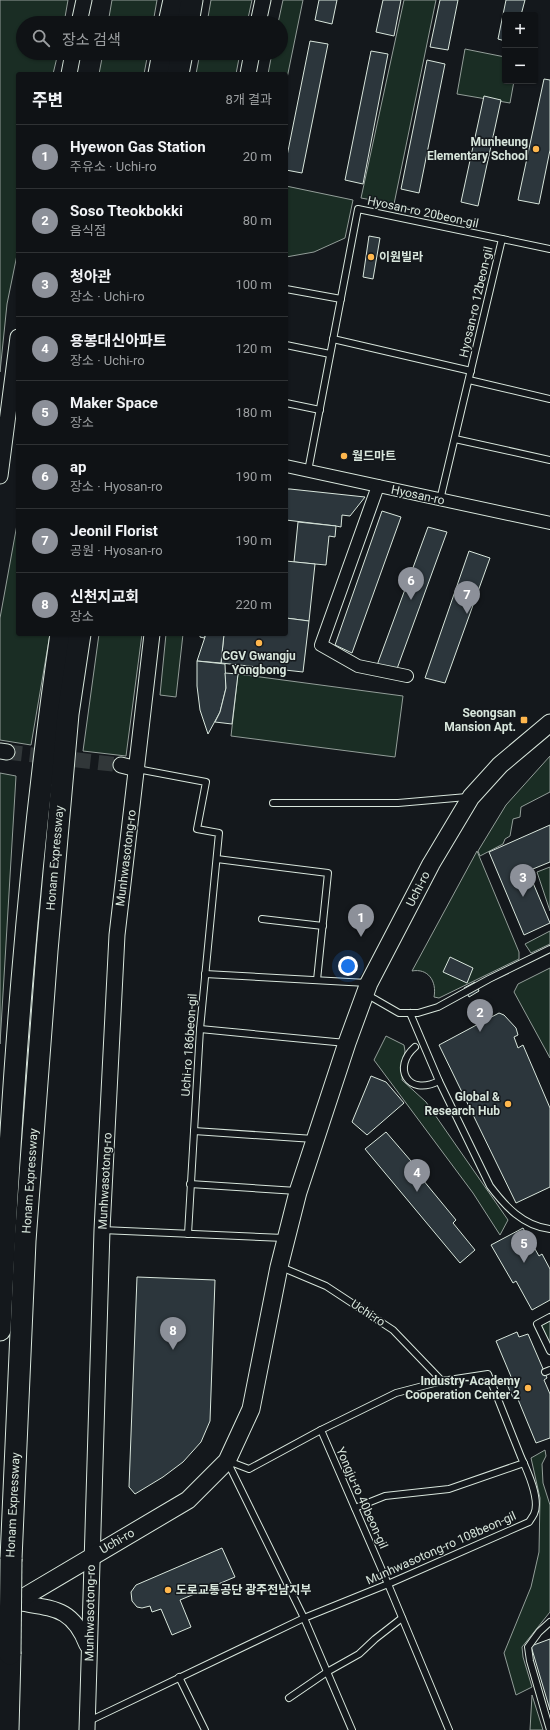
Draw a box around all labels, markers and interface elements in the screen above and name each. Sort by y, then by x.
map controls [502,12,538,84]
button: + [502,12,538,48]
search box [16,16,288,60]
icon: search [30,27,52,49]
text: 장소 검색 [62,31,121,49]
button: − [502,48,538,84]
text: 주변 [32,90,63,110]
text: 8개 결과 [226,92,272,107]
place label: Munheung Elementary School [427,135,528,163]
text: Hyewon Gas Station [70,138,206,156]
marker: Munheung Elementary School [531,144,541,154]
text: 1 [41,149,49,164]
text: 20 m [243,149,272,164]
text: 주유소 · Uchi-ro [70,159,157,174]
street label: Hyosan-ro 20beon-gil [366,193,480,231]
text: Soso Tteokbokki [70,202,183,220]
text: 2 [41,213,49,228]
text: 80 m [243,213,272,228]
text: 음식점 [70,223,106,238]
street label: Hyosan-ro 12beon-gil [456,245,496,359]
place label: 이원빌라 [379,250,423,264]
marker: 이원빌라 [366,252,376,262]
text: 청아관 [70,268,111,286]
text: 3 [41,277,49,292]
text: 100 m [235,277,272,292]
text: 장소 · Uchi-ro [70,289,145,304]
text: 용봉대신아파트 [70,332,167,350]
text: 4 [41,341,49,356]
text: 120 m [235,341,272,356]
text: 장소 · Uchi-ro [70,353,145,368]
text: Maker Space [70,394,158,412]
text: 5 [41,405,49,420]
text: 180 m [235,405,272,420]
text: 장소 [70,415,94,430]
place label: 월드마트 [352,449,396,463]
marker: 월드마트 [339,451,349,461]
text: ap [70,458,86,476]
text: 6 [41,469,49,484]
text: 190 m [235,469,272,484]
text: 장소 · Hyosan-ro [70,479,163,494]
street label: Hyosan-ro [390,482,446,508]
text: Jeonil Florist [70,522,158,540]
text: 7 [41,533,49,548]
text: 190 m [235,533,272,548]
text: 공원 · Hyosan-ro [70,543,163,558]
pin: 6 [398,567,424,600]
pin: 7 [454,581,480,614]
text: 신천지교회 [70,588,139,606]
text: 8 [41,597,49,612]
text: 220 m [235,597,272,612]
text: 장소 [70,609,94,624]
marker: CGV Gwangju Yongbong [254,638,264,648]
place label: CGV Gwangju Yongbong [222,649,296,677]
place label: Seongsan Mansion Apt. [444,706,516,734]
marker: Seongsan Mansion Apt. [519,715,529,725]
street label: Honam Expressway [43,805,67,911]
street label: Munhwasotong-ro [113,809,139,907]
pin: 3 [510,864,536,897]
street label: Uchi-ro [403,869,433,909]
pin: 1 [348,904,374,937]
your location [338,956,358,976]
street label: Uchi-ro 186beon-gil [178,993,200,1097]
pin: 2 [467,999,493,1032]
place label: Global & Research Hub [425,1090,500,1118]
marker: Global & Research Hub [503,1099,513,1109]
street label: Honam Expressway [19,1128,41,1234]
street label: Munhwasotong-ro [95,1132,115,1230]
pin: 4 [404,1159,430,1192]
pin: 5 [511,1230,537,1263]
street label: Uchi-ro [348,1297,388,1329]
pin: 8 [160,1317,186,1350]
place label: Industry-Academy Cooperation Center 2 [405,1374,521,1402]
marker: Industry-Academy Cooperation Center 2 [523,1383,533,1393]
street label: Yongju-ro 40beon-gil [333,1445,391,1551]
street label: Honam Expressway [3,1452,23,1558]
street label: Munhwasotong-ro 108beon-gil [364,1509,518,1587]
street label: Uchi-ro [97,1525,137,1556]
street label: Munhwasotong-ro [82,1564,98,1662]
place label: 도로교통공단 광주전남지부 [176,1583,311,1597]
marker: 도로교통공단 광주전남지부 [163,1585,173,1595]

